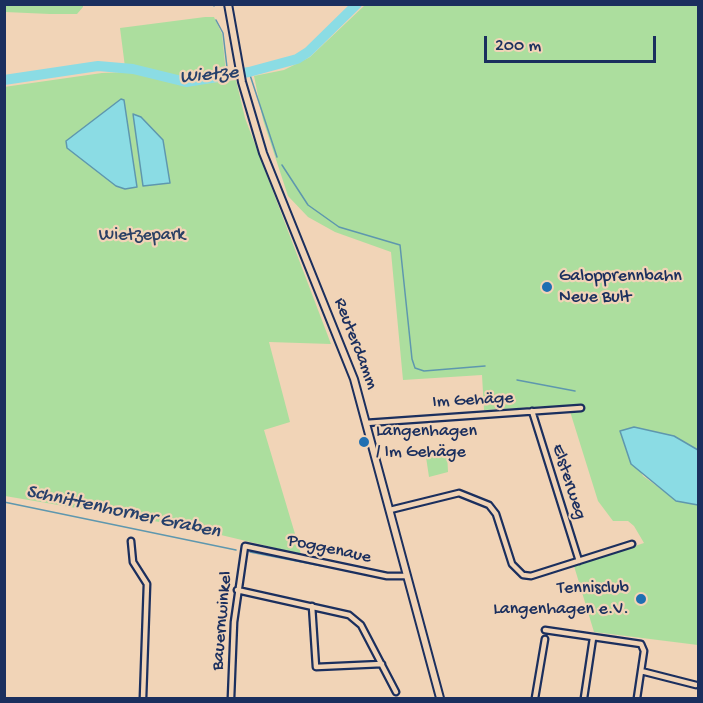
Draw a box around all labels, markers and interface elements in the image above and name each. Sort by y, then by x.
scale bar [487,24,660,62]
text: 200 m [495,36,541,57]
water label: Wietze [179,61,239,91]
park label: Wietzepark [99,225,185,247]
place label: Galopprennbahn Neue Bult [559,266,682,308]
marker: Galopprennbahn Neue Bult [540,280,554,294]
street label: Reuterdamm [328,295,382,393]
street label: Im Gehäge [432,388,514,414]
place label: Langenhagen / Im Gehäge [376,421,477,464]
marker: Langenhagen / Im Gehäge [357,435,371,449]
street label: Elsterweg [546,441,590,523]
water label: Schnittenhorner Graben [24,481,222,545]
street label: Poggenaue [285,531,373,569]
street label: Bauernwinkel [208,570,238,672]
place label: Tennisclub Langenhagen e.V. [493,578,629,620]
marker: Tennisclub Langenhagen e.V. [634,592,648,606]

